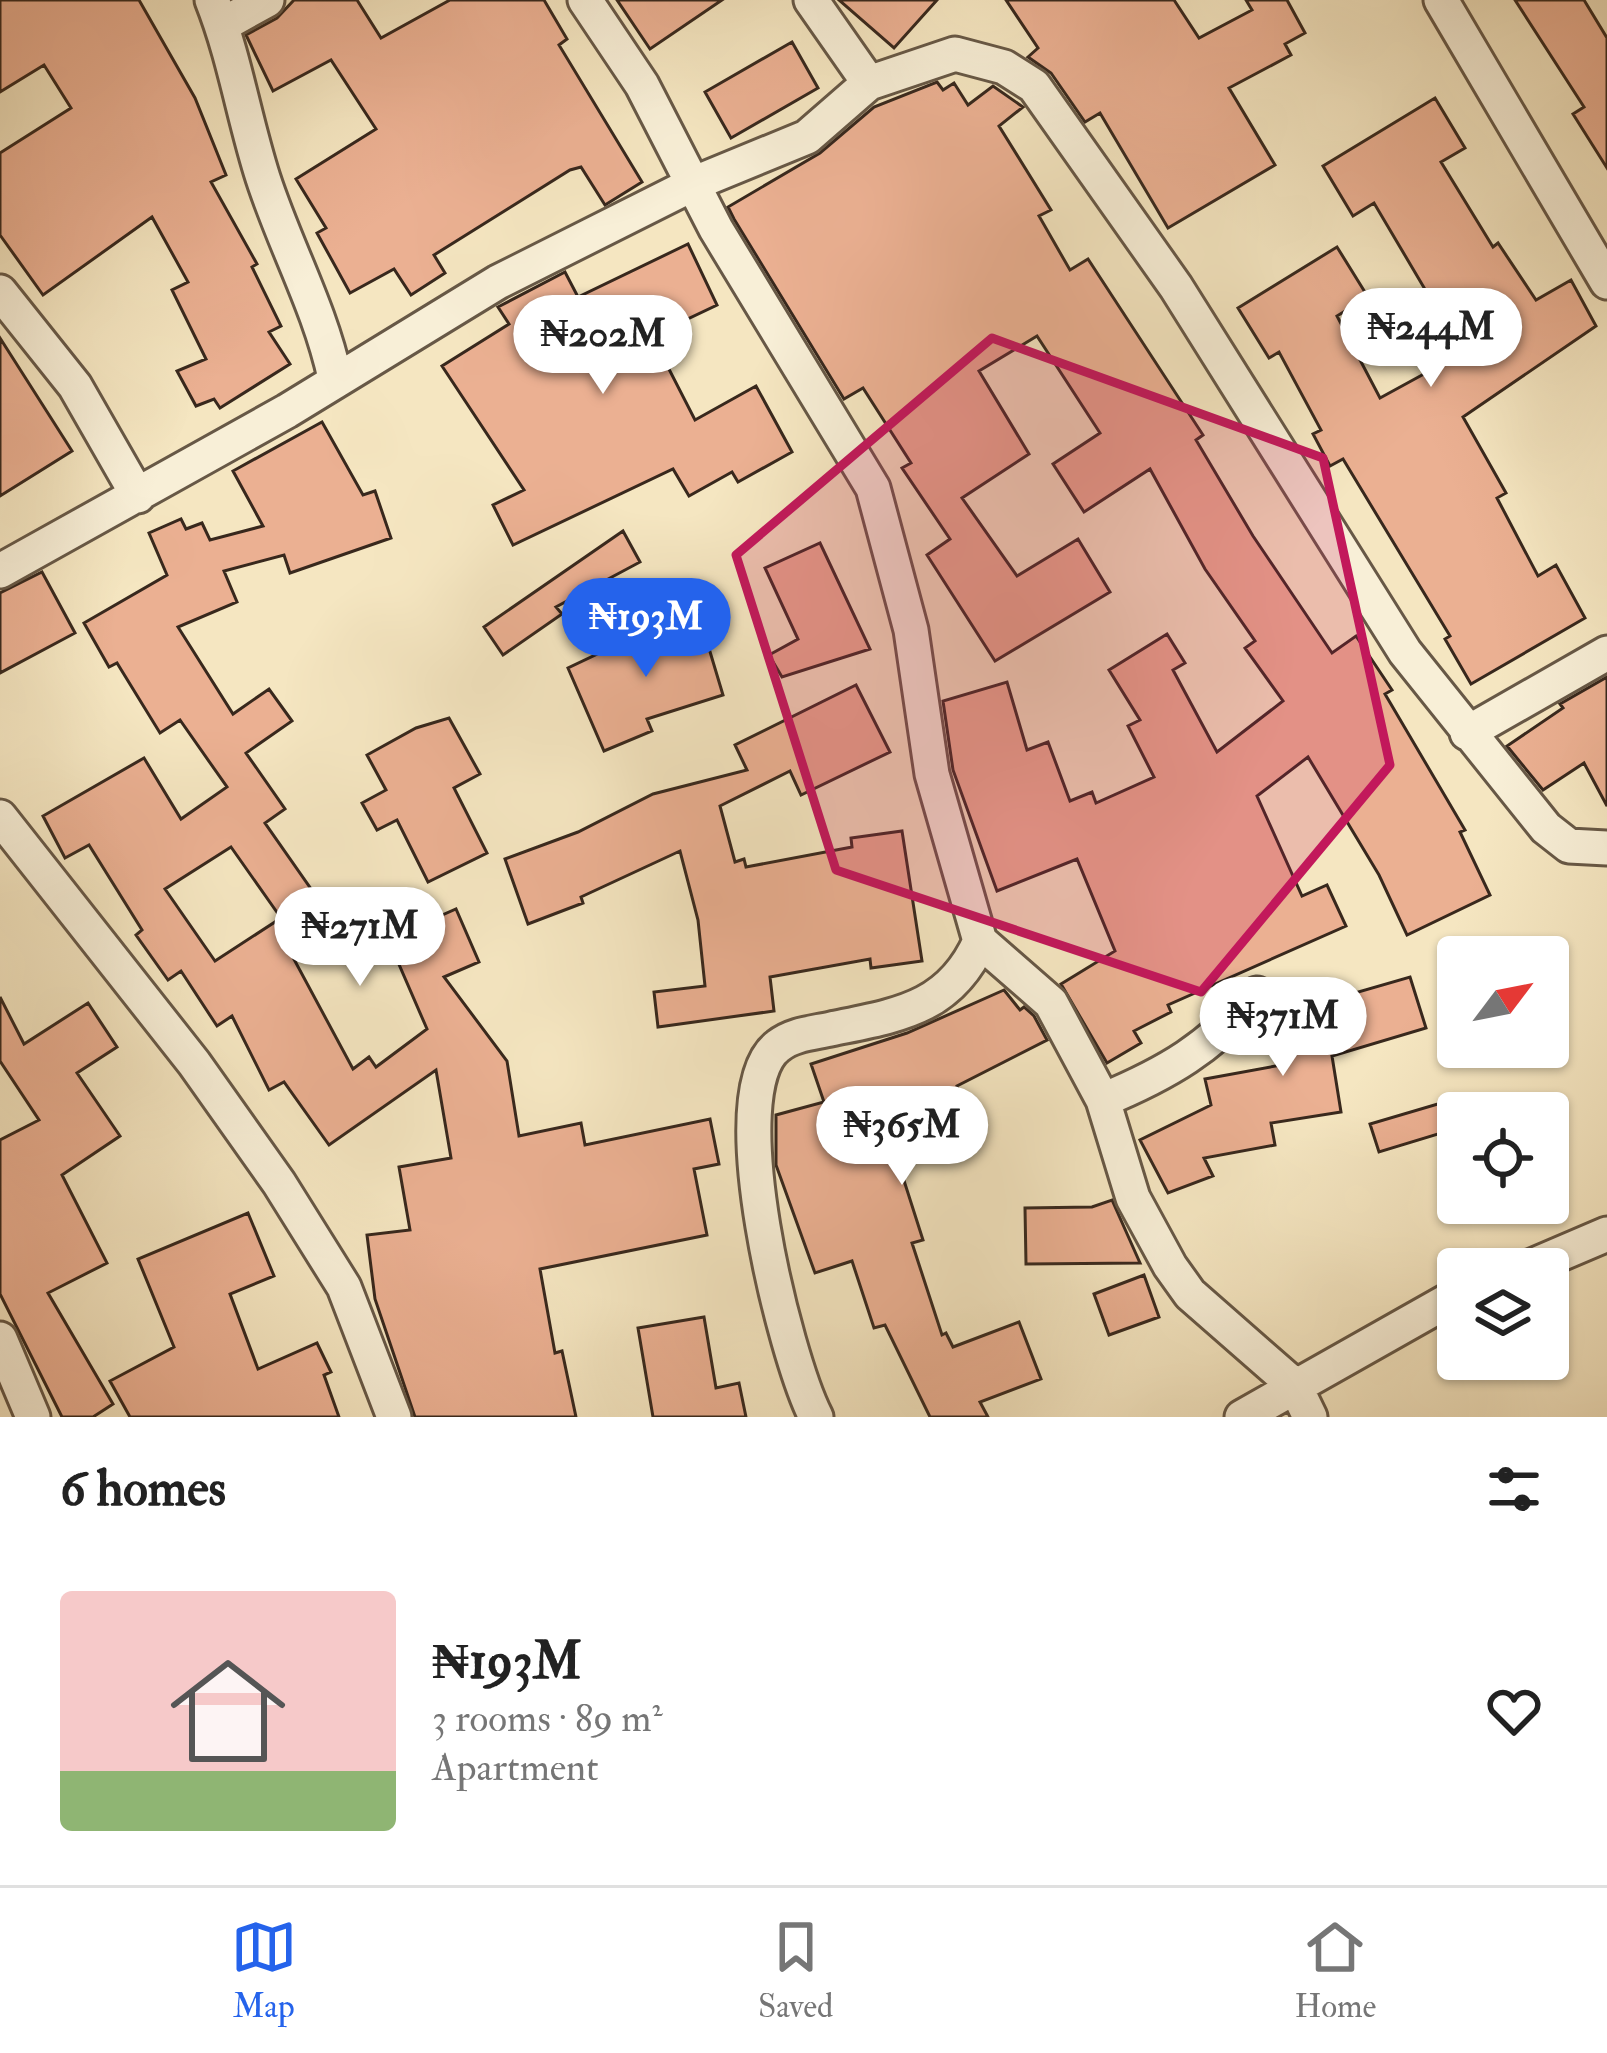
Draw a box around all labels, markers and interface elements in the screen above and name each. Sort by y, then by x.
pin: ₦244M [1347,288,1515,390]
pin: ₦202M [519,295,687,397]
text: ₦244M [1367,302,1495,351]
text: ₦202M [540,309,666,358]
pin: ₦193M [562,578,730,680]
text: ₦193M [589,592,703,641]
pin: ₦271M [276,887,444,989]
text: ₦271M [301,901,419,950]
north arrow [1437,936,1569,1068]
map controls [1437,936,1569,1380]
pin: ₦371M [1199,977,1367,1079]
text: ₦371M [1227,991,1339,1040]
pin: ₦365M [818,1086,986,1188]
button: locate [1437,1092,1569,1224]
text: ₦365M [843,1100,961,1149]
button: layers [1437,1248,1569,1380]
icon: filters [1481,1456,1547,1522]
text: 6 homes [60,1457,226,1521]
text: ₦193M [432,1630,582,1694]
icon: home [156,1639,300,1783]
icon: heart [1481,1678,1547,1744]
text: 3 rooms · 89 m² [432,1694,663,1743]
text: Apartment [432,1743,599,1792]
tab: Map [231,1914,297,2027]
tab: Saved [758,1914,833,2027]
tab: Home [1295,1914,1376,2027]

